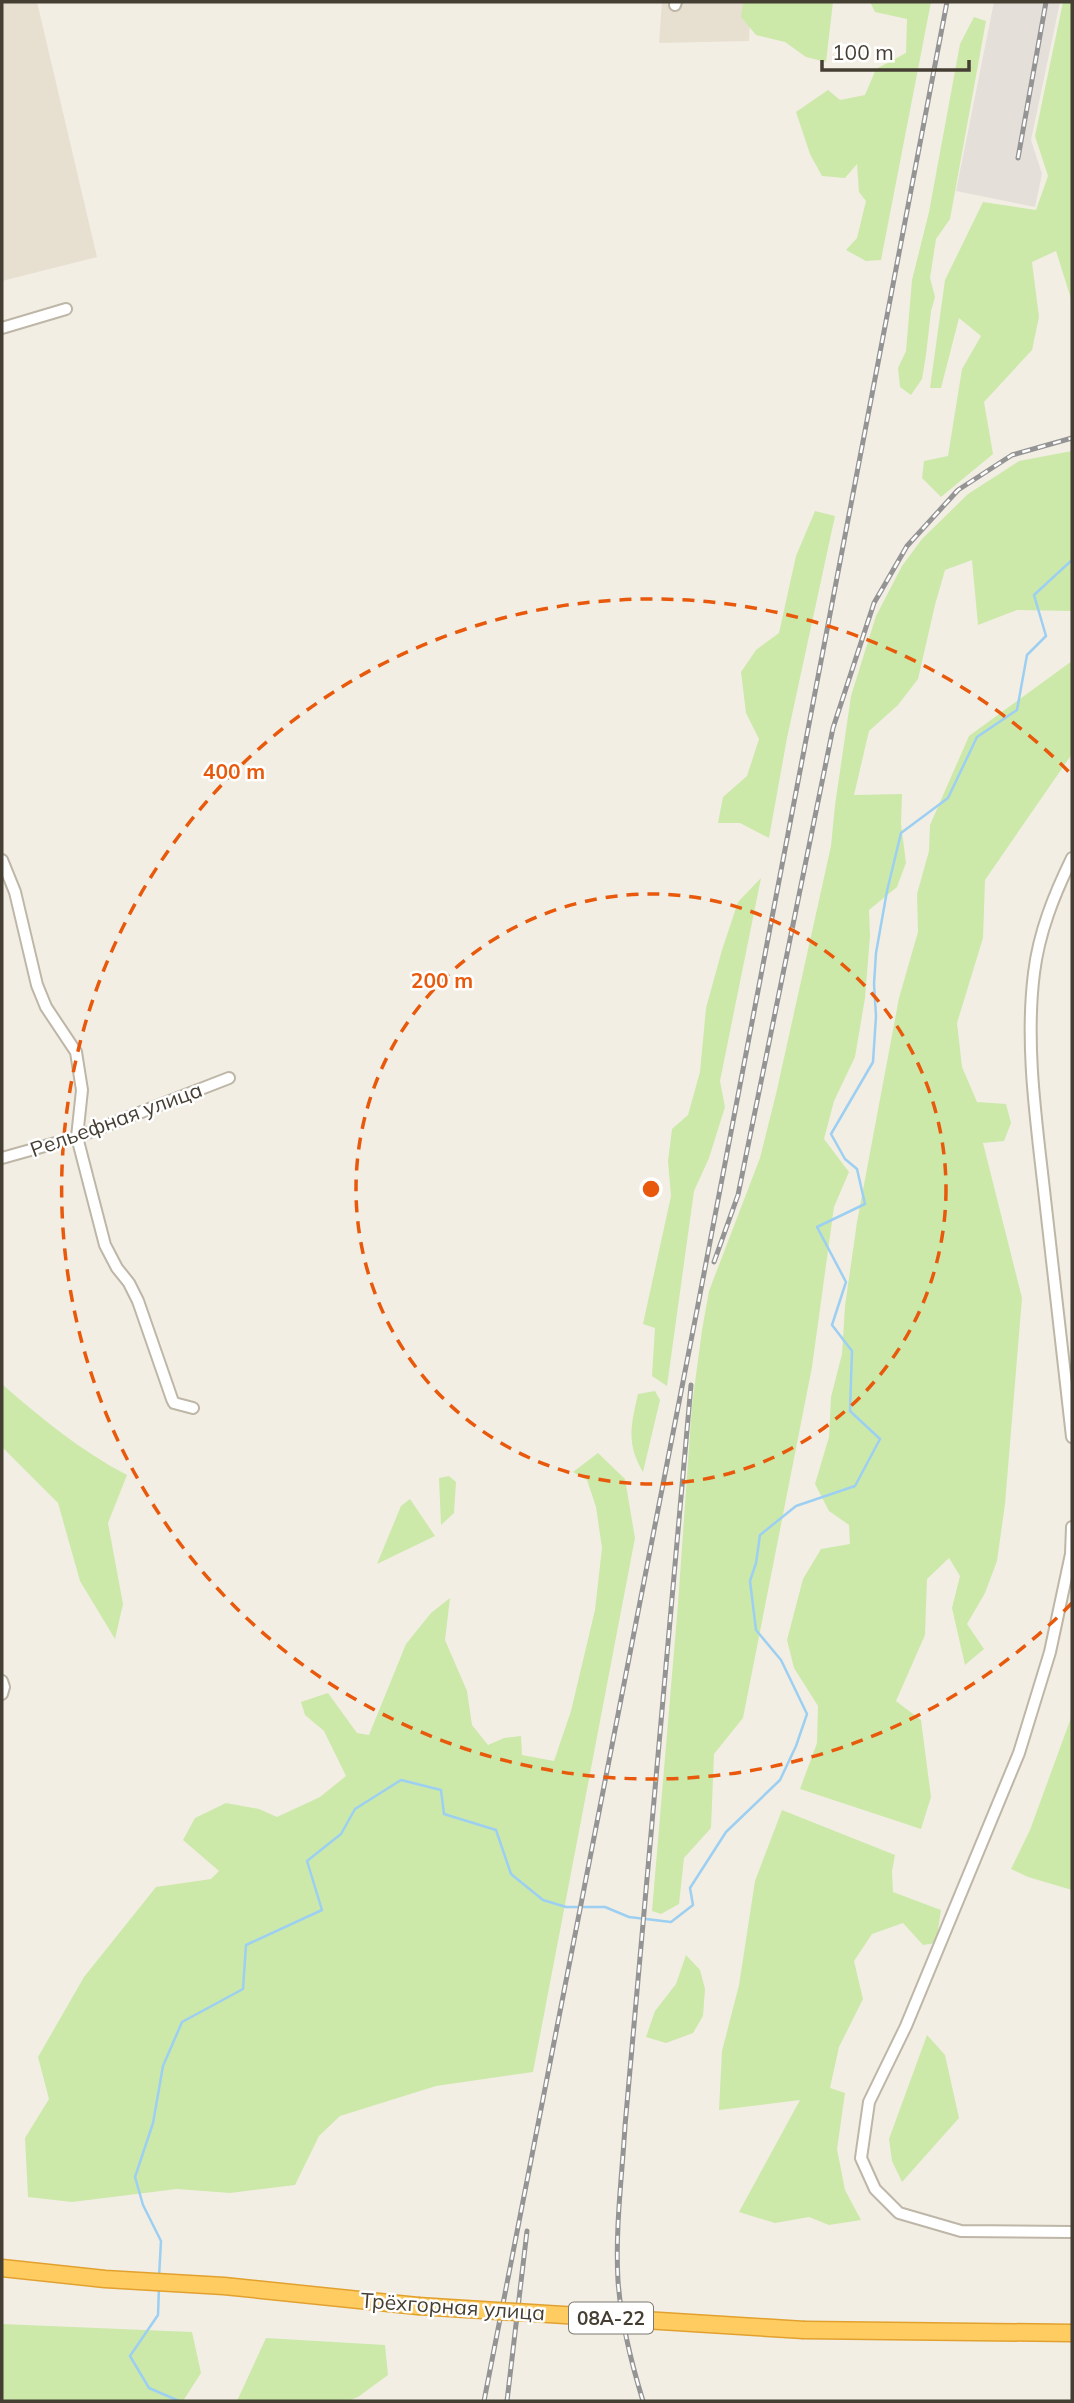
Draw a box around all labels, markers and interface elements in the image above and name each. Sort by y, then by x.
scale bar [822,28,969,72]
text: 100 m [832,39,894,65]
text: 400 m [203,758,265,784]
text: 200 m [411,967,473,993]
street label: Рельефная улица [26,1076,206,1162]
centre of rings [639,1177,663,1201]
street label: Трёхгорная улица [360,2287,546,2325]
road number: 08А-22 [569,2302,653,2334]

